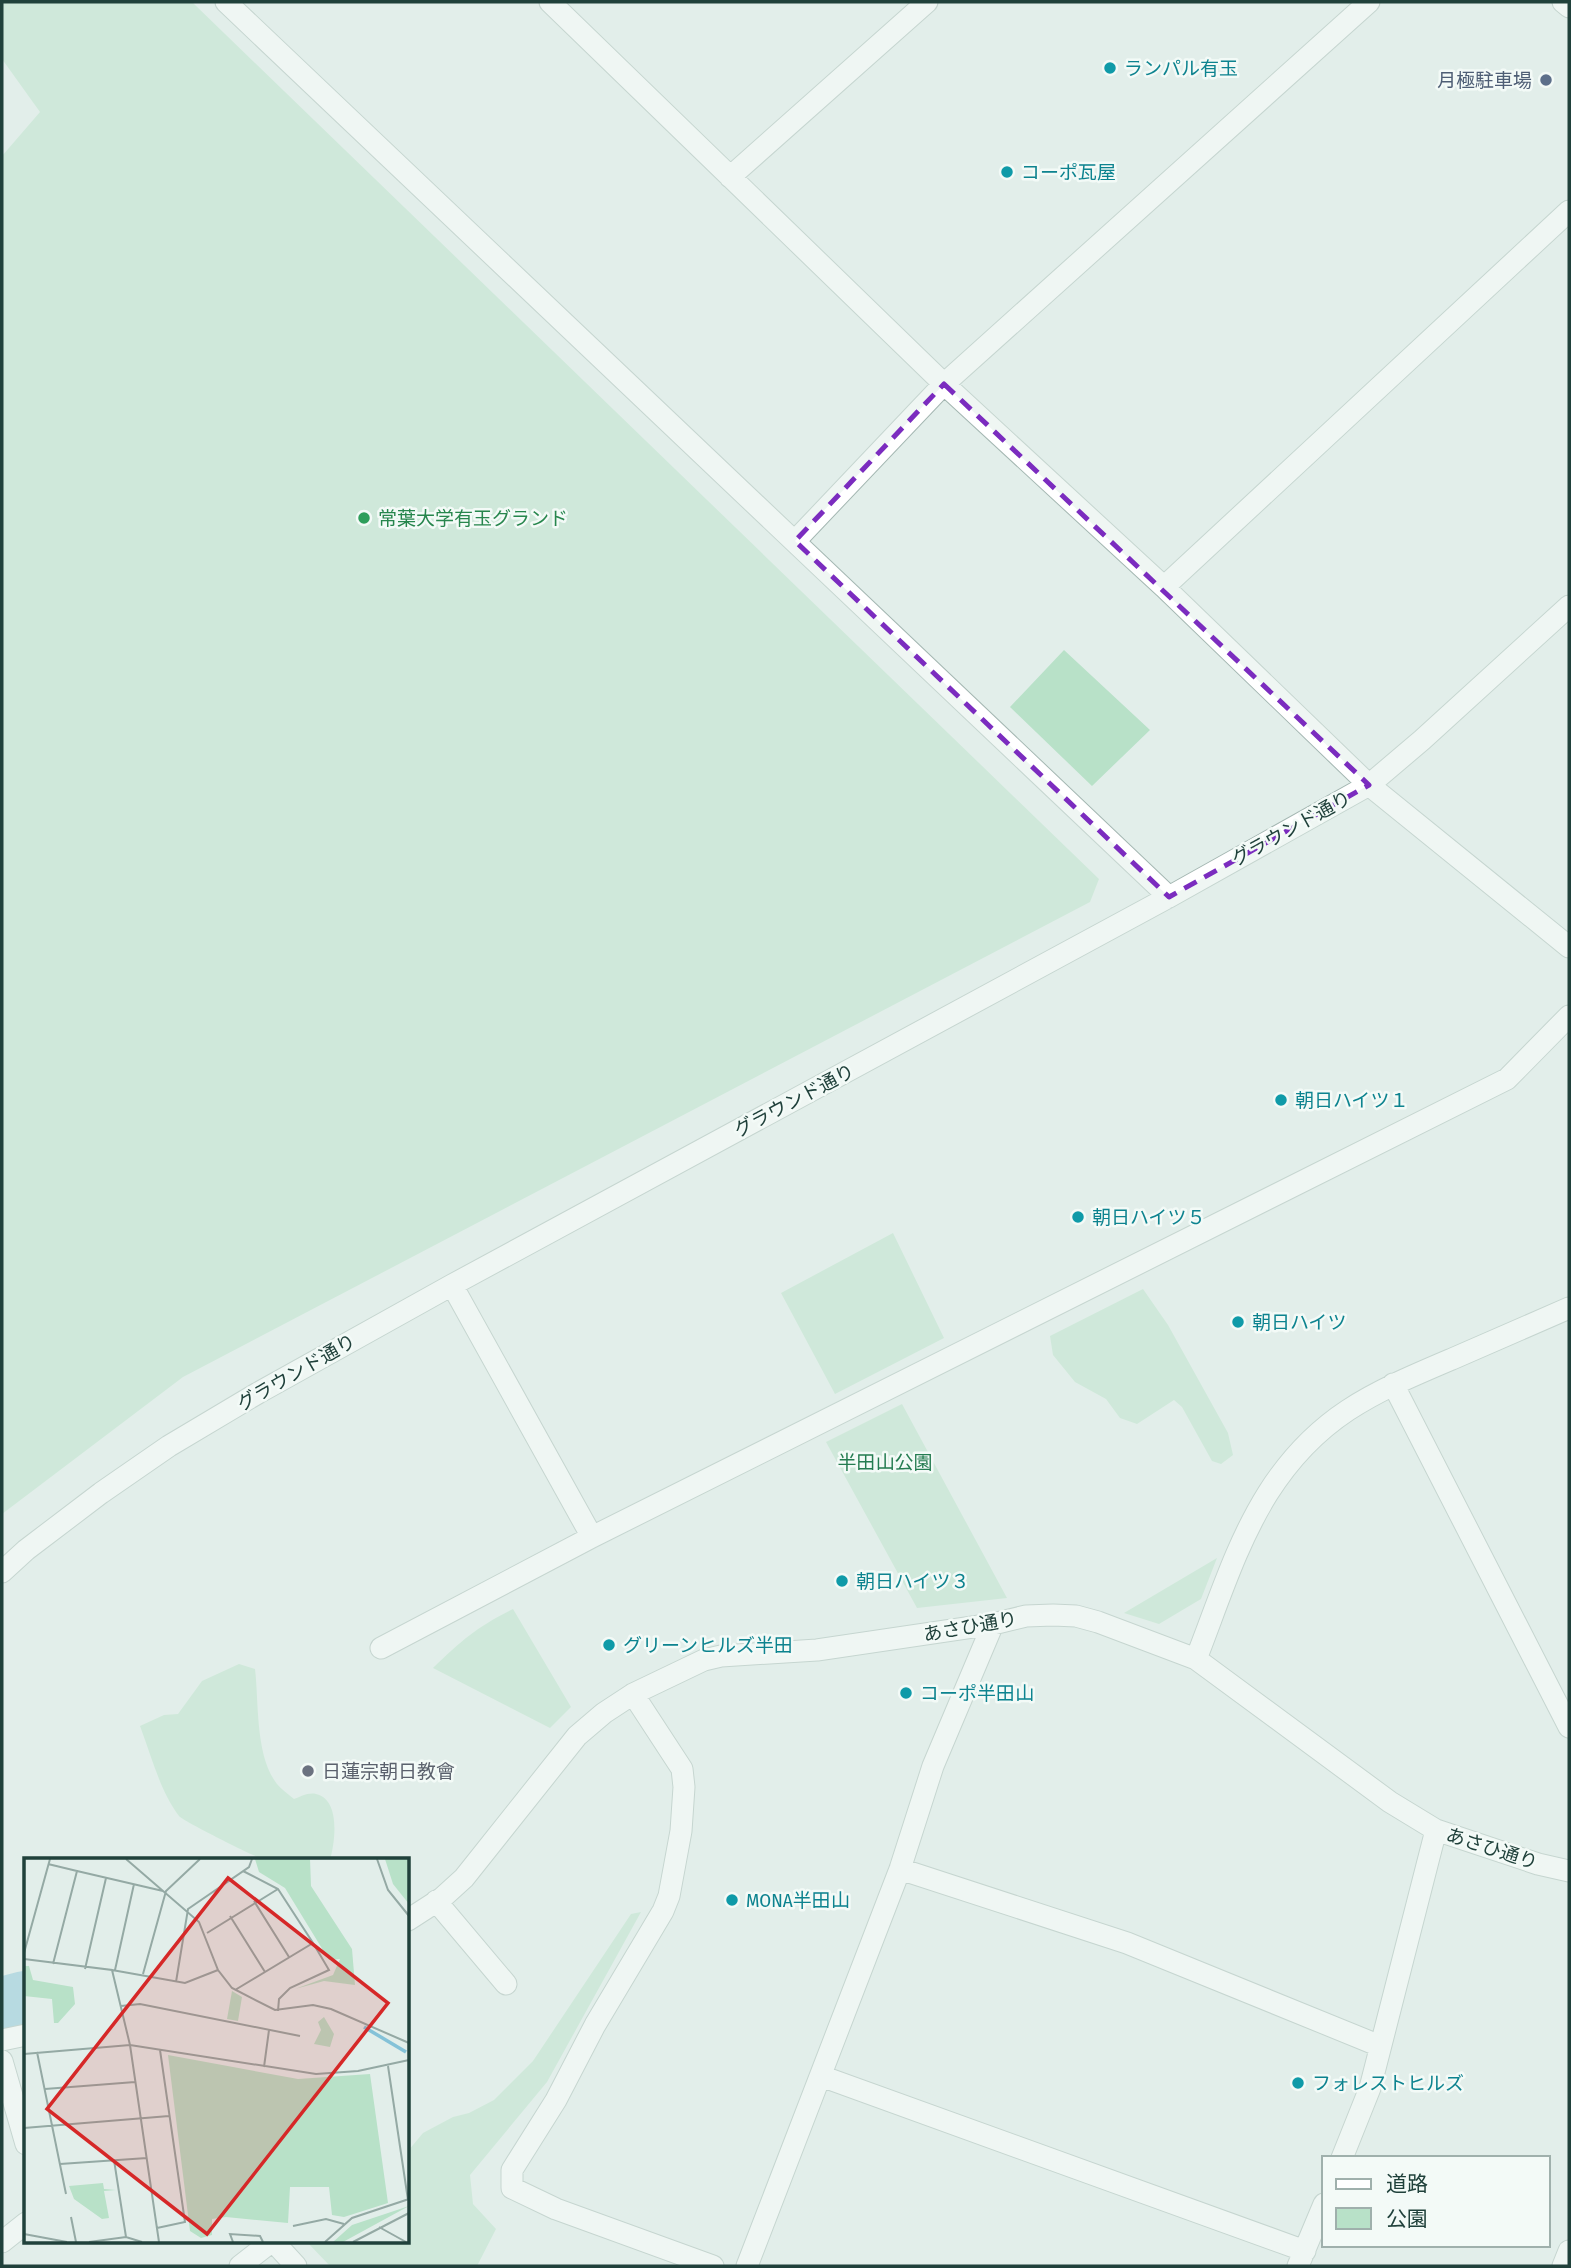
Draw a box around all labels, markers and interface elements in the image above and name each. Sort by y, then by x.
place label: ランパル有玉 [1124,57,1238,80]
marker: ランパル有玉 [1102,60,1118,76]
place label: 月極駐車場 [1437,69,1532,92]
marker: 月極駐車場 [1538,72,1554,88]
place label: コーポ瓦屋 [1021,161,1116,184]
marker: コーポ瓦屋 [999,164,1015,180]
place label: 常葉大学有玉グランド [378,507,568,530]
marker: 常葉大学有玉グランド [356,510,372,526]
street label: グラウンド通り [1227,786,1355,871]
street label: グラウンド通り [730,1059,858,1142]
place label: 朝日ハイツ１ [1295,1089,1409,1112]
marker: 朝日ハイツ１ [1273,1092,1289,1108]
place label: 朝日ハイツ５ [1092,1206,1206,1229]
marker: 朝日ハイツ５ [1070,1209,1086,1225]
place label: 朝日ハイツ [1252,1311,1347,1334]
marker: 朝日ハイツ [1230,1314,1246,1330]
street label: グラウンド通り [233,1329,360,1416]
park label: 半田山公園 [837,1451,933,1474]
place label: 朝日ハイツ３ [856,1570,970,1593]
marker: 朝日ハイツ３ [834,1573,850,1589]
street label: あさひ通り [921,1607,1019,1646]
place label: グリーンヒルズ半田 [623,1634,793,1657]
marker: グリーンヒルズ半田 [601,1637,617,1653]
place label: コーポ半田山 [920,1682,1034,1705]
marker: コーポ半田山 [898,1685,914,1701]
place label: 日蓮宗朝日教會 [322,1760,455,1783]
marker: 日蓮宗朝日教會 [300,1763,316,1779]
street label: あさひ通り [1443,1823,1541,1874]
inset map [24,1858,410,2244]
place label: MONA半田山 [746,1889,850,1912]
marker: MONA半田山 [724,1892,740,1908]
place label: フォレストヒルズ [1312,2072,1464,2095]
marker: フォレストヒルズ [1290,2075,1306,2091]
legend [1322,2156,1550,2247]
text: 道路 [1386,2171,1428,2197]
text: 公園 [1386,2206,1428,2232]

